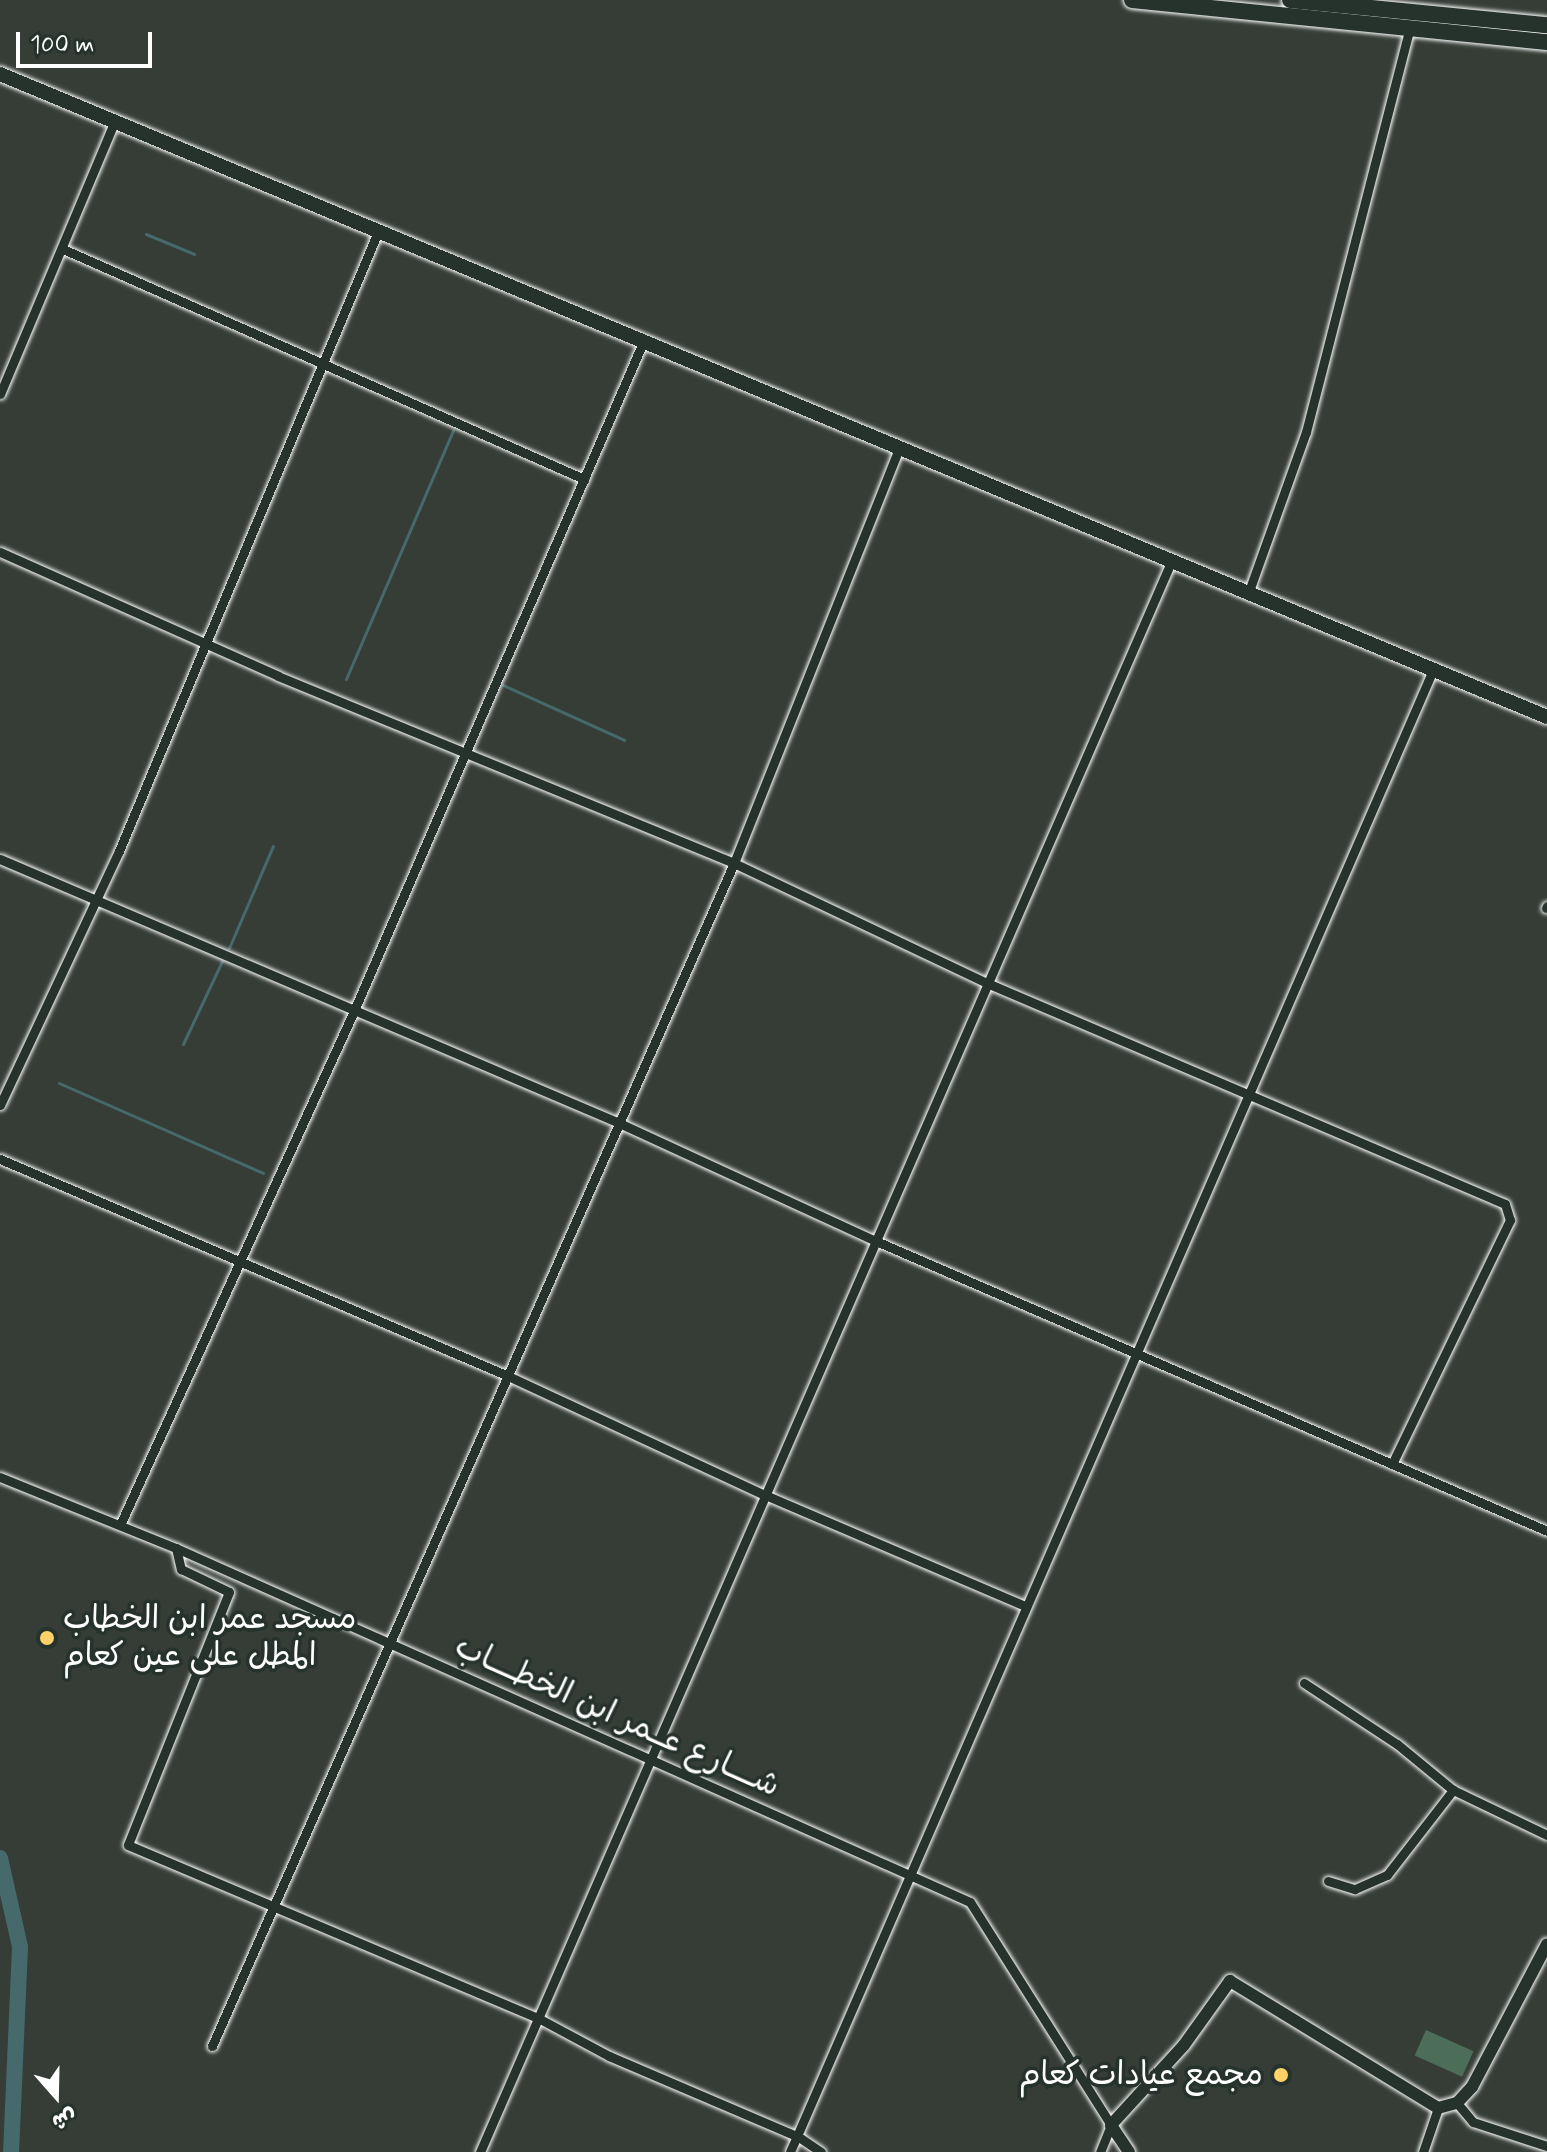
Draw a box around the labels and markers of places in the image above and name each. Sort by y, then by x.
place label: مسجد عمر ابن الخطاب المطل على عين كعام [63,1601,356,1676]
marker: مسجد عمر ابن الخطاب المطل على عين كعام [38,1629,56,1647]
place label: مجمع عيادات كعام [1019,2056,1263,2094]
marker: مجمع عيادات كعام [1270,2064,1292,2086]

